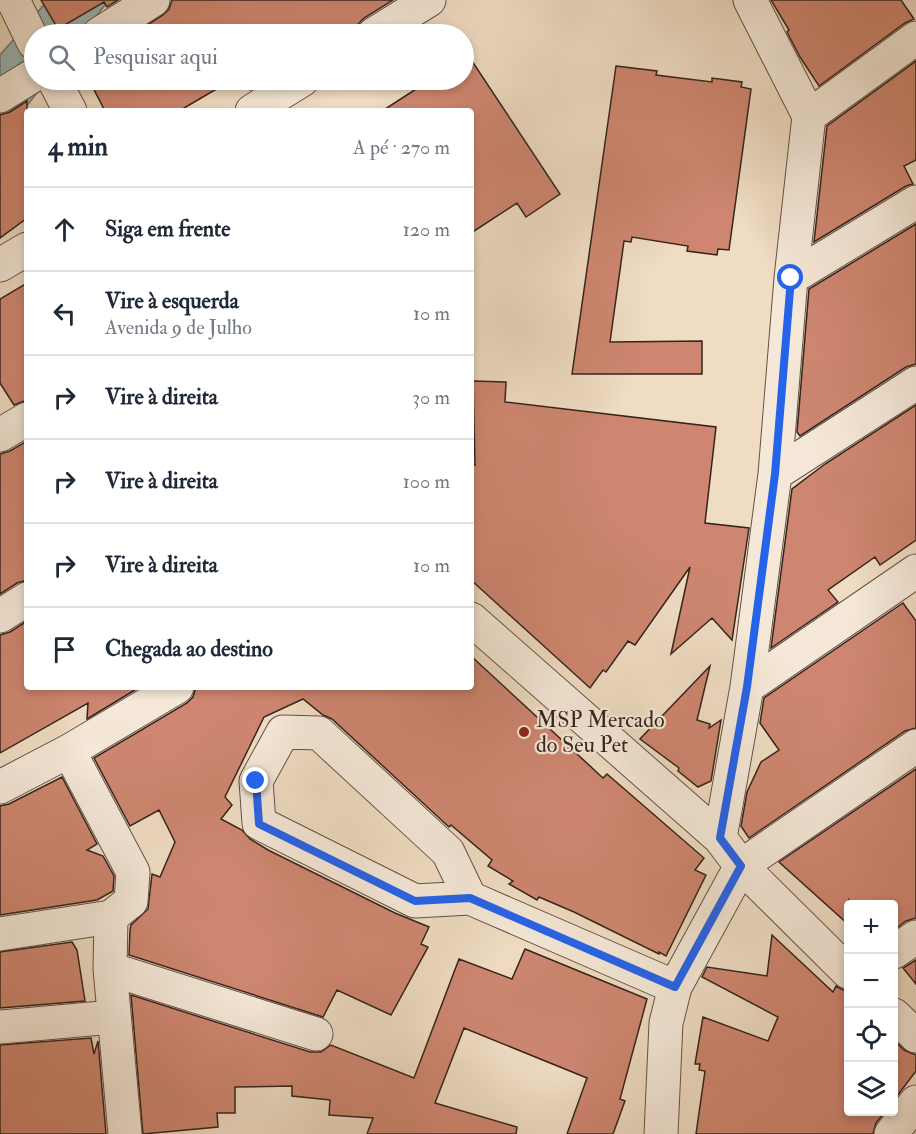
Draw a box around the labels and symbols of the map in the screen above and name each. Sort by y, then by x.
route start [777,264,803,290]
place label: MSP Mercado do Seu Pet [536,706,665,759]
marker: MSP Mercado do Seu Pet [517,725,531,739]
route end [242,767,268,793]

